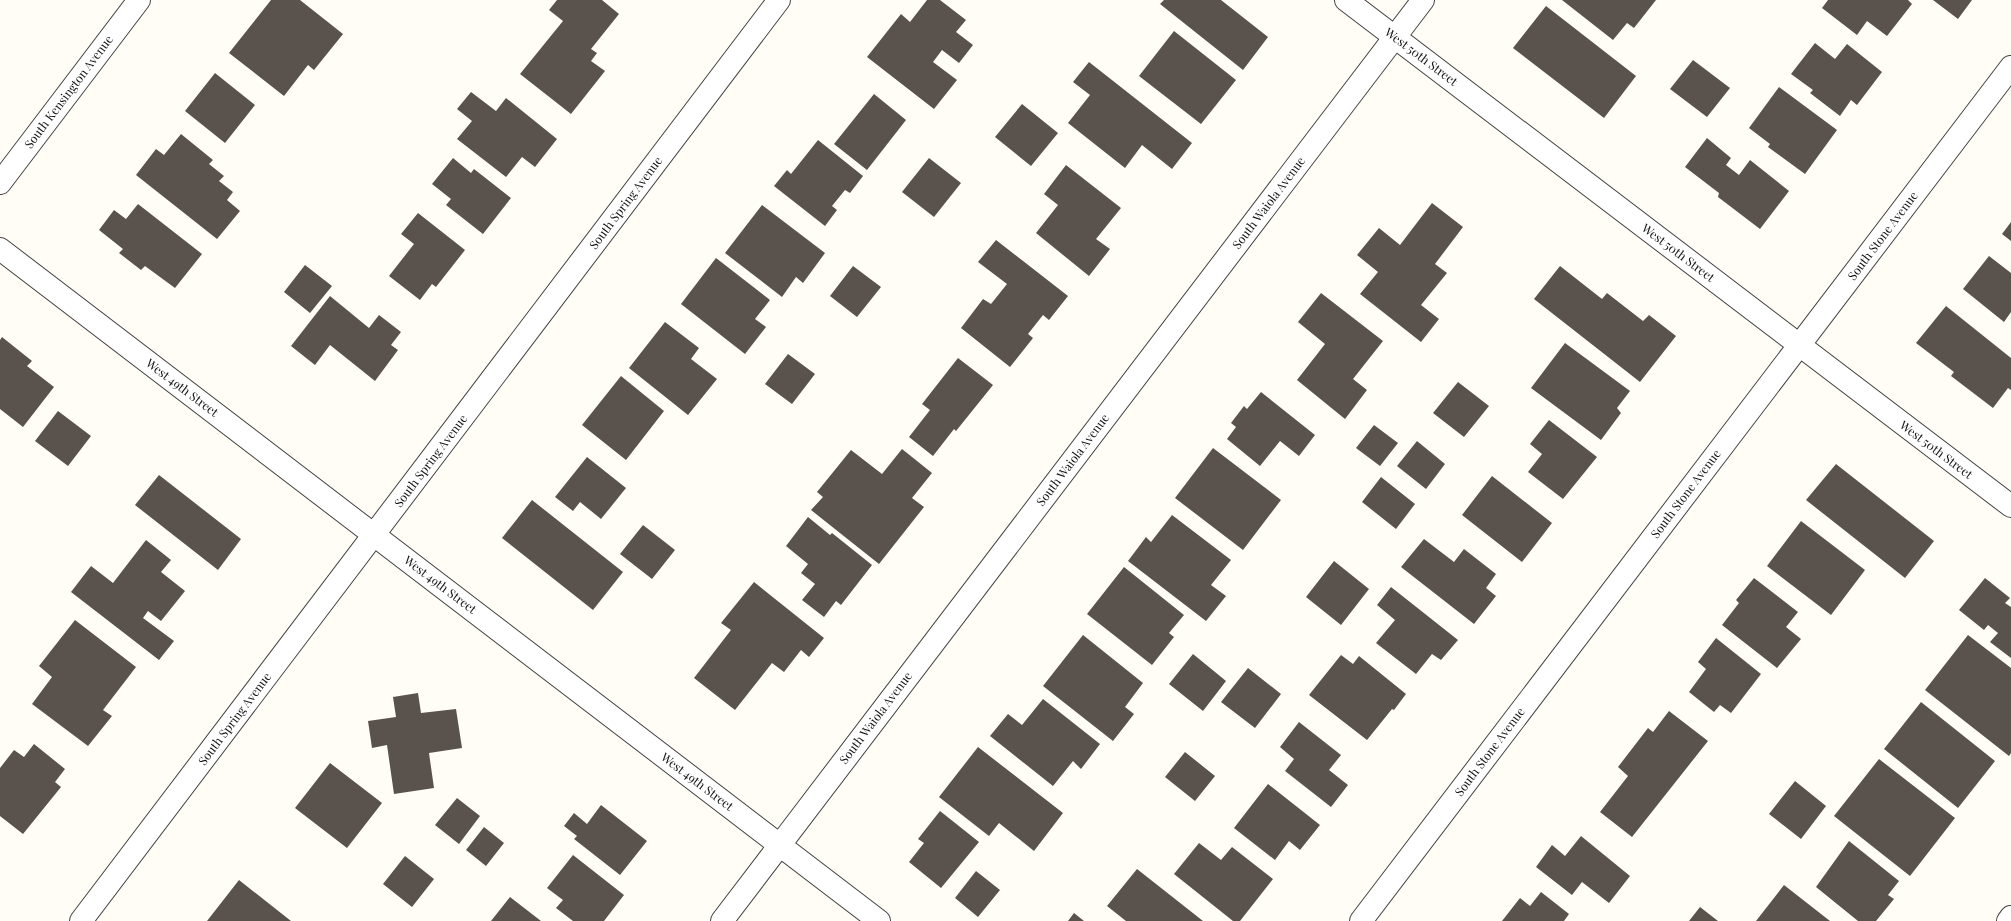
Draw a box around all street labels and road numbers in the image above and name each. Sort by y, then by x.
street label: West 50th Street [1381,23,1462,89]
street label: South Kensington Avenue [20,32,116,151]
street label: South Spring Avenue [585,153,665,252]
street label: South Waiola Avenue [1228,153,1308,252]
street label: South Stone Avenue [1844,188,1921,283]
street label: West 50th Street [1638,219,1719,285]
street label: West 49th Street [142,354,223,420]
street label: South Waiola Avenue [1032,410,1112,509]
street label: South Spring Avenue [390,411,470,510]
street label: West 50th Street [1896,416,1977,482]
street label: South Stone Avenue [1647,446,1724,541]
street label: West 49th Street [400,551,481,617]
street label: South Waiola Avenue [835,668,915,767]
street label: South Spring Avenue [194,669,274,768]
street label: South Stone Avenue [1451,704,1528,799]
street label: West 49th Street [657,748,738,814]

